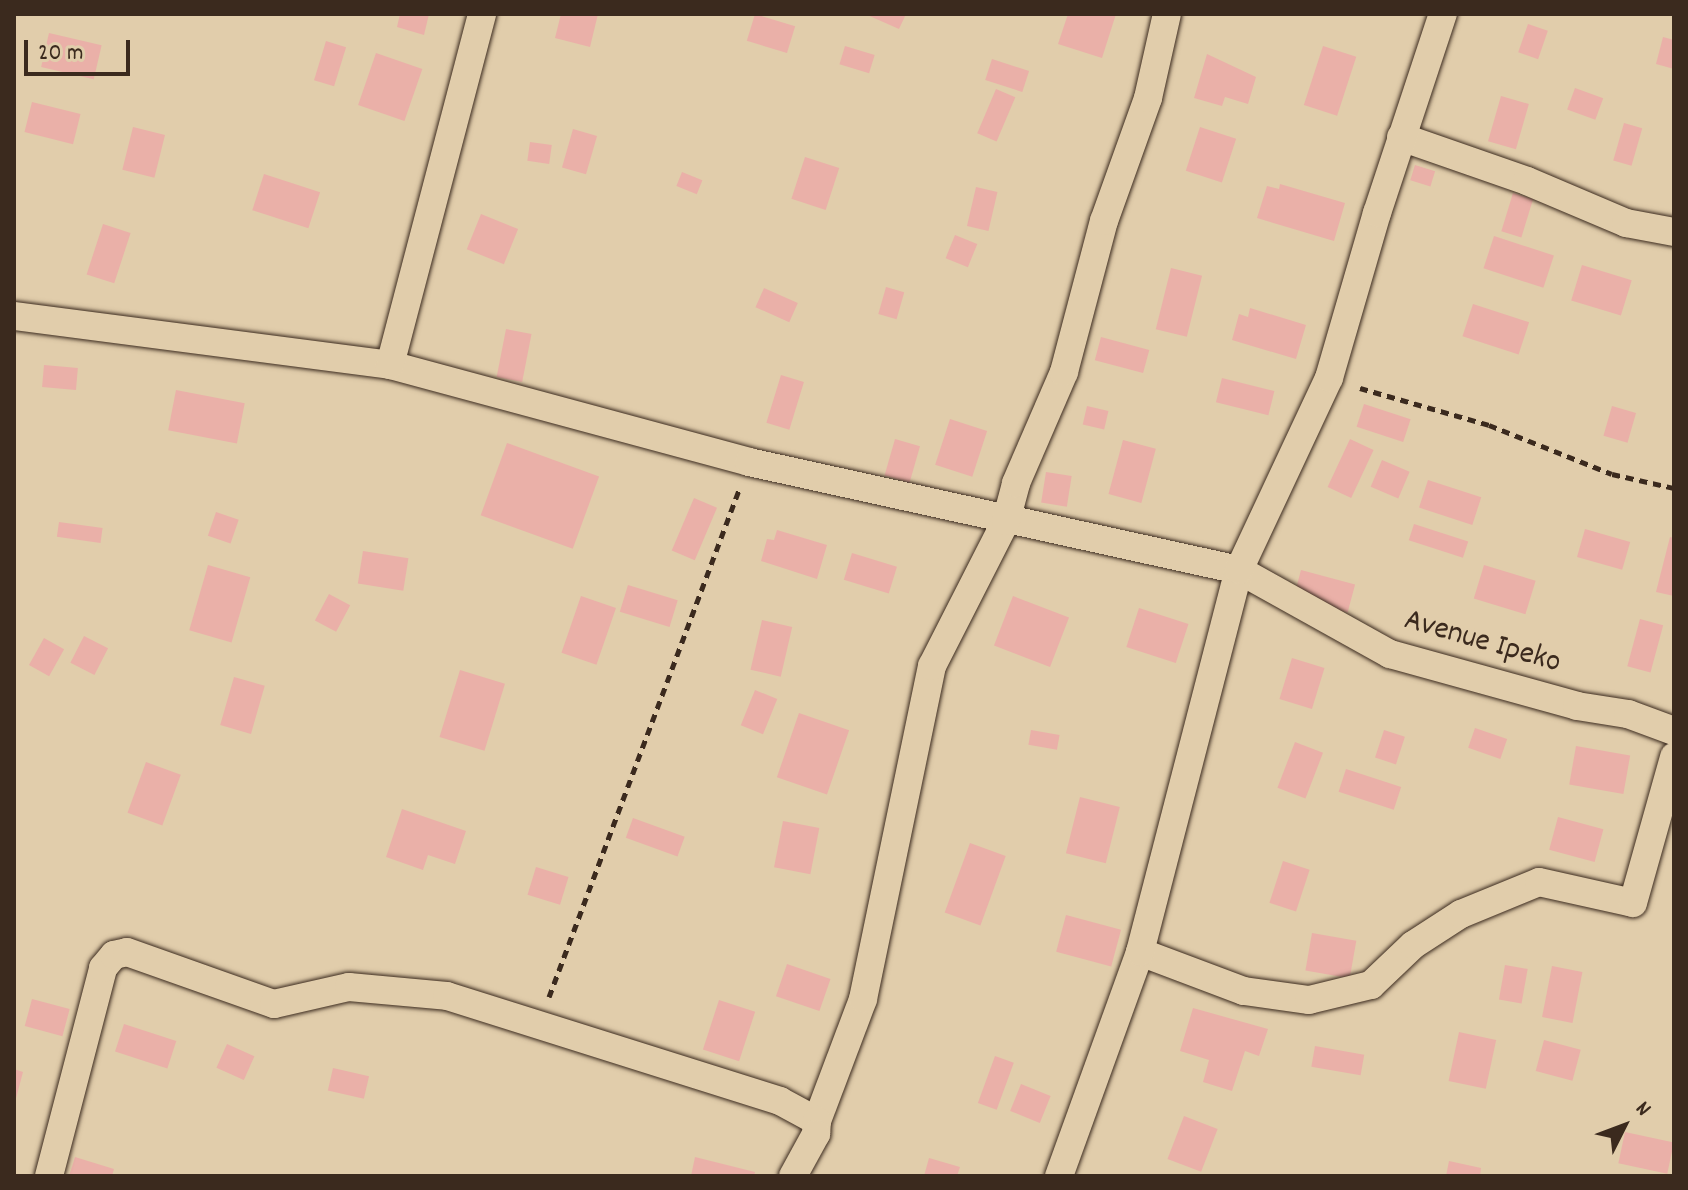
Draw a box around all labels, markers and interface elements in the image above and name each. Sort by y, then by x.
scale bar [28,24,134,74]
text: 20 m [38,37,84,71]
street label: Avenue Ipeko [1399,602,1565,684]
north arrow [1584,1086,1664,1166]
text: N [1627,1095,1657,1124]

